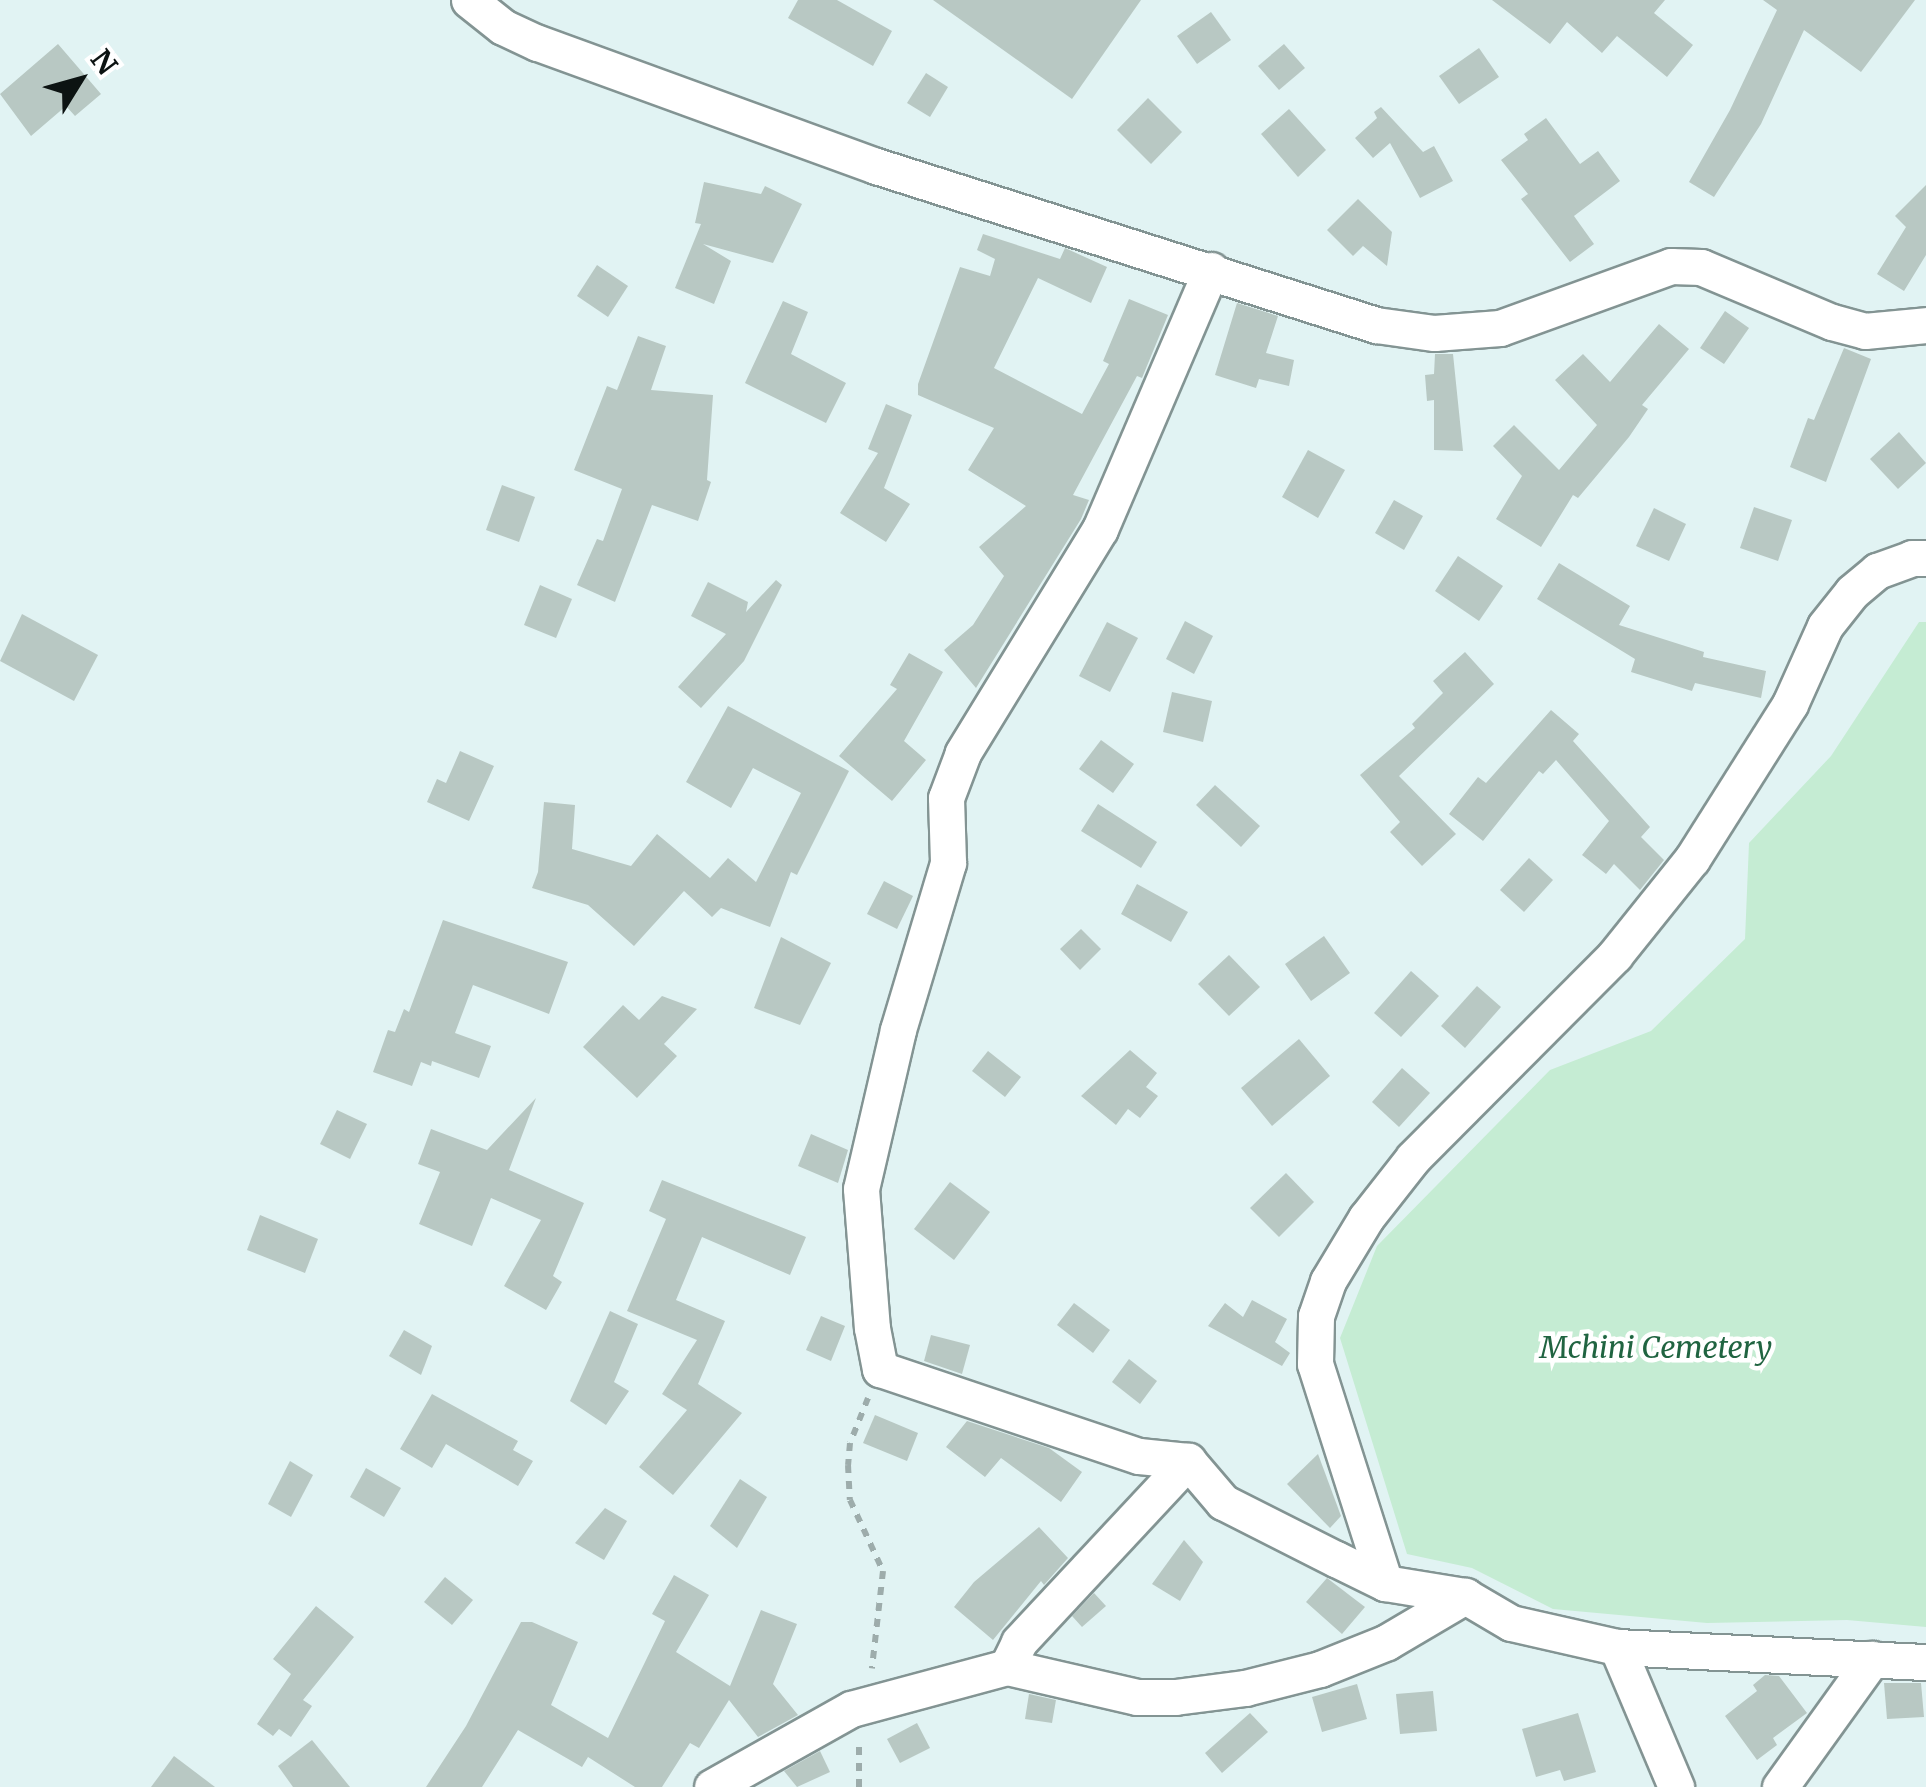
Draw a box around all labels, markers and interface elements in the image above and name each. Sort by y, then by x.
north arrow [30,30,130,130]
text: N [83,42,125,82]
park label: Mchini Cemetery [1540,1329,1772,1365]

